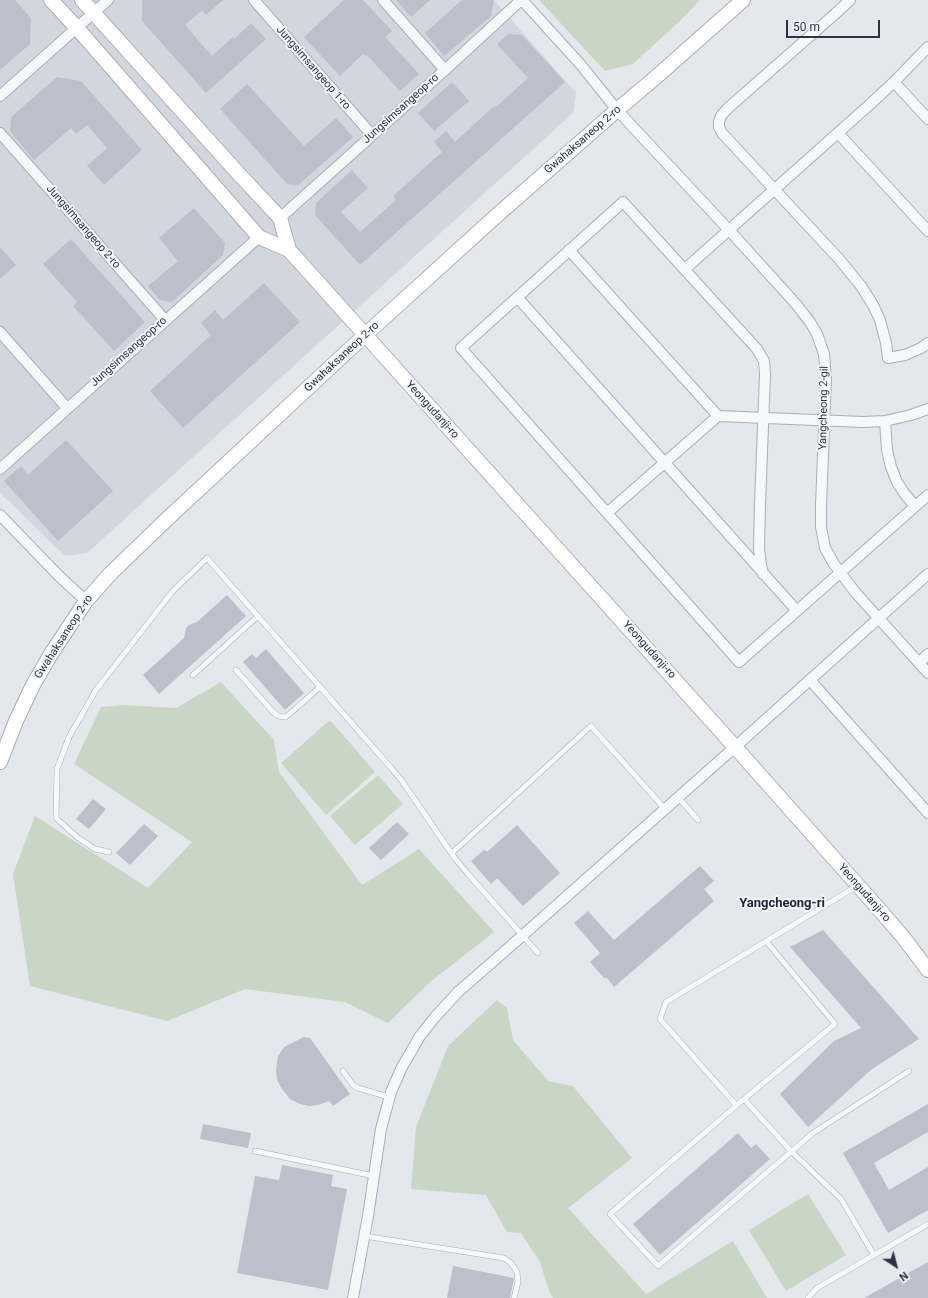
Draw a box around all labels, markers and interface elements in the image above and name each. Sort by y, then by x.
scale bar [788,12,882,38]
text: 50 m [793,20,820,34]
street label: Jungsimsangeop 1-ro [273,24,353,112]
street label: Jungsimsangeop-ro [360,71,442,147]
street label: Gwahaksaneop 2-ro [542,103,624,177]
street label: Jungsimsangeop 2-ro [43,183,123,271]
street label: Jungsimsangeop-ro [88,314,170,390]
street label: Gwahaksaneop 2-ro [302,319,382,395]
street label: Yangcheong 2-gil [817,366,831,450]
street label: Yeongudanji-ro [403,378,461,442]
street label: Gwahaksaneop 2-ro [32,593,96,681]
street label: Yeongudanji-ro [620,618,678,682]
street label: Yeongudanji-ro [835,861,893,925]
district label: Yangcheong-ri [739,896,825,912]
north arrow [876,1246,916,1286]
text: N [896,1269,910,1284]

